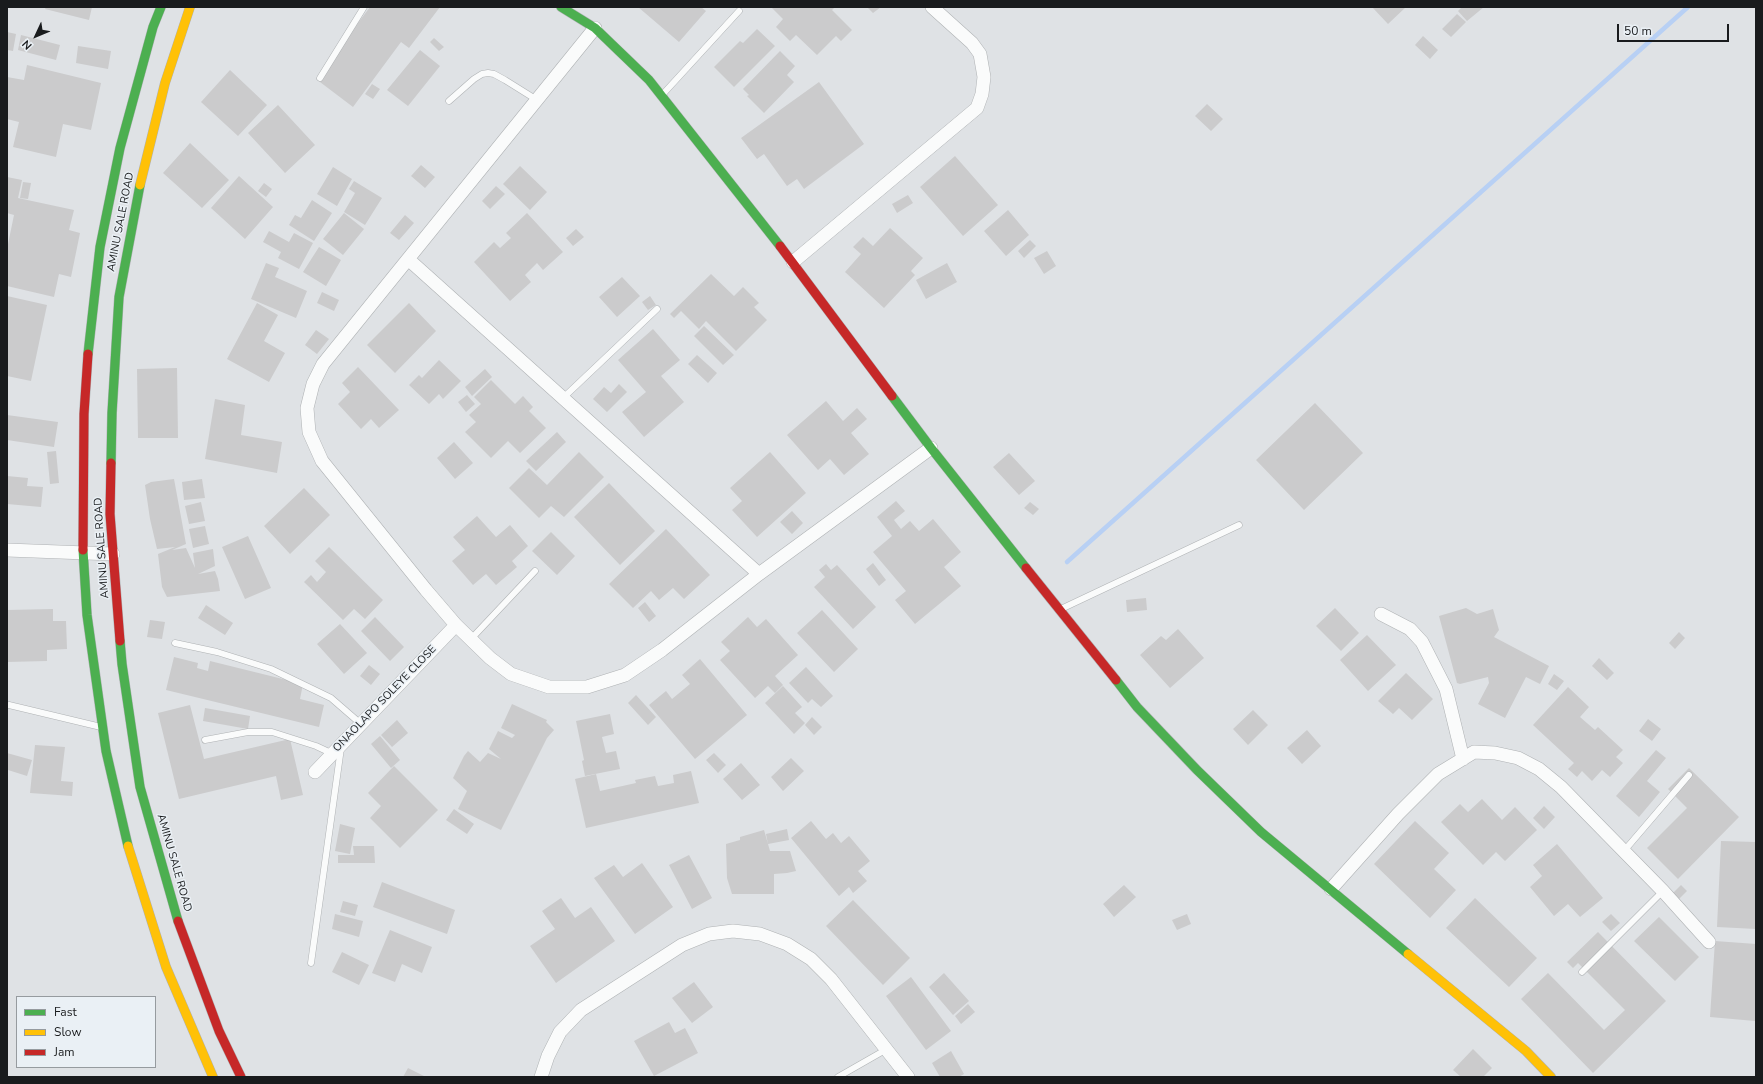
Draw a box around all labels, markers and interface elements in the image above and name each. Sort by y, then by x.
north arrow [16,16,56,56]
scale bar [1619,16,1731,42]
text: 50 m [1624,23,1652,39]
text: N [19,37,35,53]
street label: AMINU SALE ROAD [105,171,137,273]
street label: AMINU SALE ROAD [92,497,112,599]
street label: ONAOLAPO SOLEYE CLOSE [331,643,439,755]
street label: AMINU SALE ROAD [154,813,194,913]
legend [16,996,156,1068]
text: Fast [54,1004,77,1020]
text: Slow [54,1024,82,1040]
text: Jam [54,1044,75,1060]

